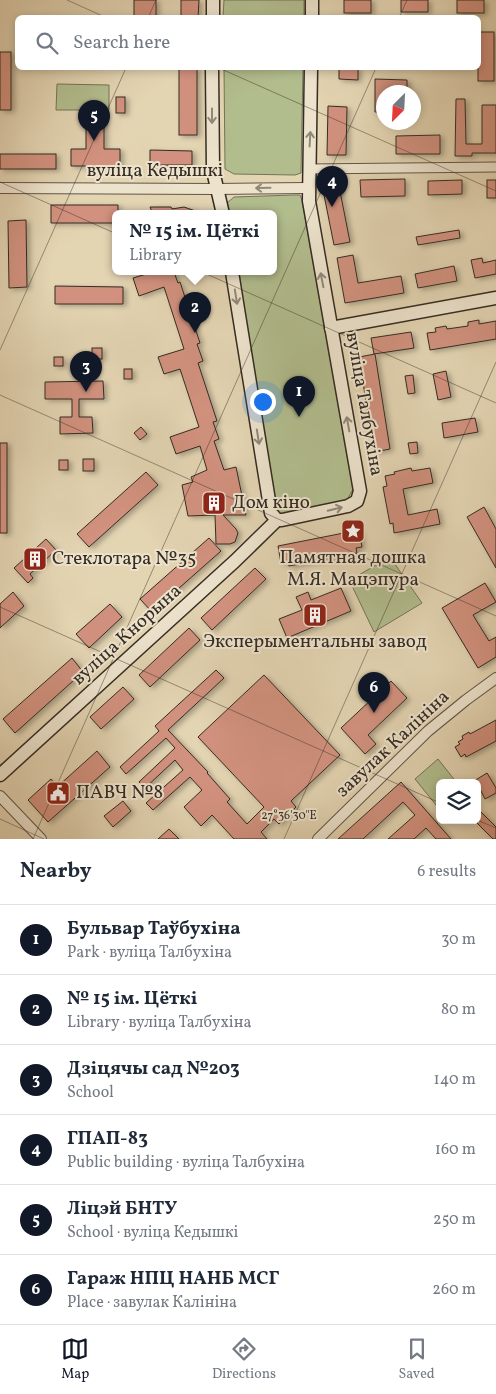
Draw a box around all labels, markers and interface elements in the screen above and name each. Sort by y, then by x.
search box [15,15,481,70]
icon: search [33,29,61,57]
text: Search here [73,30,170,56]
north arrow [376,85,421,130]
pin: 5 [78,100,110,141]
one-way arrow [207,108,217,124]
one-way arrow [306,131,315,147]
street label: вуліца Кедышкі [87,158,224,184]
pin: 4 [316,166,348,207]
one-way arrow [255,184,271,193]
popup [112,210,277,275]
text: № 15 ім. Цёткі [129,219,260,245]
text: Library [129,245,182,267]
one-way arrow [317,273,327,289]
one-way arrow [231,288,241,304]
pin: 2 [179,292,211,333]
street label: вуліца Талбухіна [339,330,389,478]
pin: 3 [70,351,102,392]
pin: 1 [283,376,315,417]
your location [250,389,276,415]
one-way arrow [343,417,353,433]
one-way arrow [253,429,263,445]
building icon: Дом кіно [201,490,227,516]
place label: Дом кіно [232,490,310,516]
one-way arrow [327,504,343,513]
place icon: Памятная дошка М.Я. Мацэпура [340,518,366,544]
place label: Памятная дошка М.Я. Мацэпура [280,545,426,593]
building icon: Стеклотара №35 [22,546,48,572]
place label: Стеклотара №35 [52,546,196,572]
street label: вуліца Кнорына [66,579,188,691]
building icon: Эксперыментальны завод [302,602,328,628]
place label: Эксперыментальны завод [203,629,427,655]
pin: 6 [358,672,390,713]
street label: завулак Калініна [330,684,456,804]
map controls [436,779,481,824]
button: layers [436,779,481,824]
public building icon: ПАВЧ №8 [45,780,71,806]
place label: ПАВЧ №8 [76,780,163,806]
text: 27°36'30"E [261,808,317,824]
text: Nearby [20,857,91,886]
text: 6 results [417,861,476,883]
text: Бульвар Таўбухіна [67,916,241,942]
text: 1 [33,929,39,951]
text: 30 m [441,929,476,951]
text: Park · вуліца Талбухіна [67,942,232,964]
text: № 15 ім. Цёткі [67,986,197,1012]
text: 2 [32,999,40,1021]
text: 80 m [441,999,476,1021]
text: Library · вуліца Талбухіна [67,1012,251,1034]
text: Дзіцячы сад №203 [67,1056,240,1082]
text: 3 [32,1069,40,1091]
text: 140 m [434,1069,476,1091]
text: School [67,1082,114,1104]
text: ГПАП-83 [67,1126,148,1152]
text: 4 [31,1139,41,1161]
text: 160 m [435,1139,476,1161]
text: Public building · вуліца Талбухіна [67,1152,305,1174]
text: Ліцэй БНТУ [67,1196,177,1222]
text: 5 [32,1209,40,1231]
text: 250 m [433,1209,476,1231]
text: School · вуліца Кедышкі [67,1222,238,1244]
text: Гараж НПЦ НАНБ МСГ [67,1266,280,1292]
text: 6 [32,1279,40,1301]
text: 260 m [432,1279,476,1301]
text: Place · завулак Калініна [67,1292,237,1314]
tab: Map [61,1335,89,1384]
tab: Directions [212,1335,276,1384]
tab: Saved [399,1335,435,1384]

